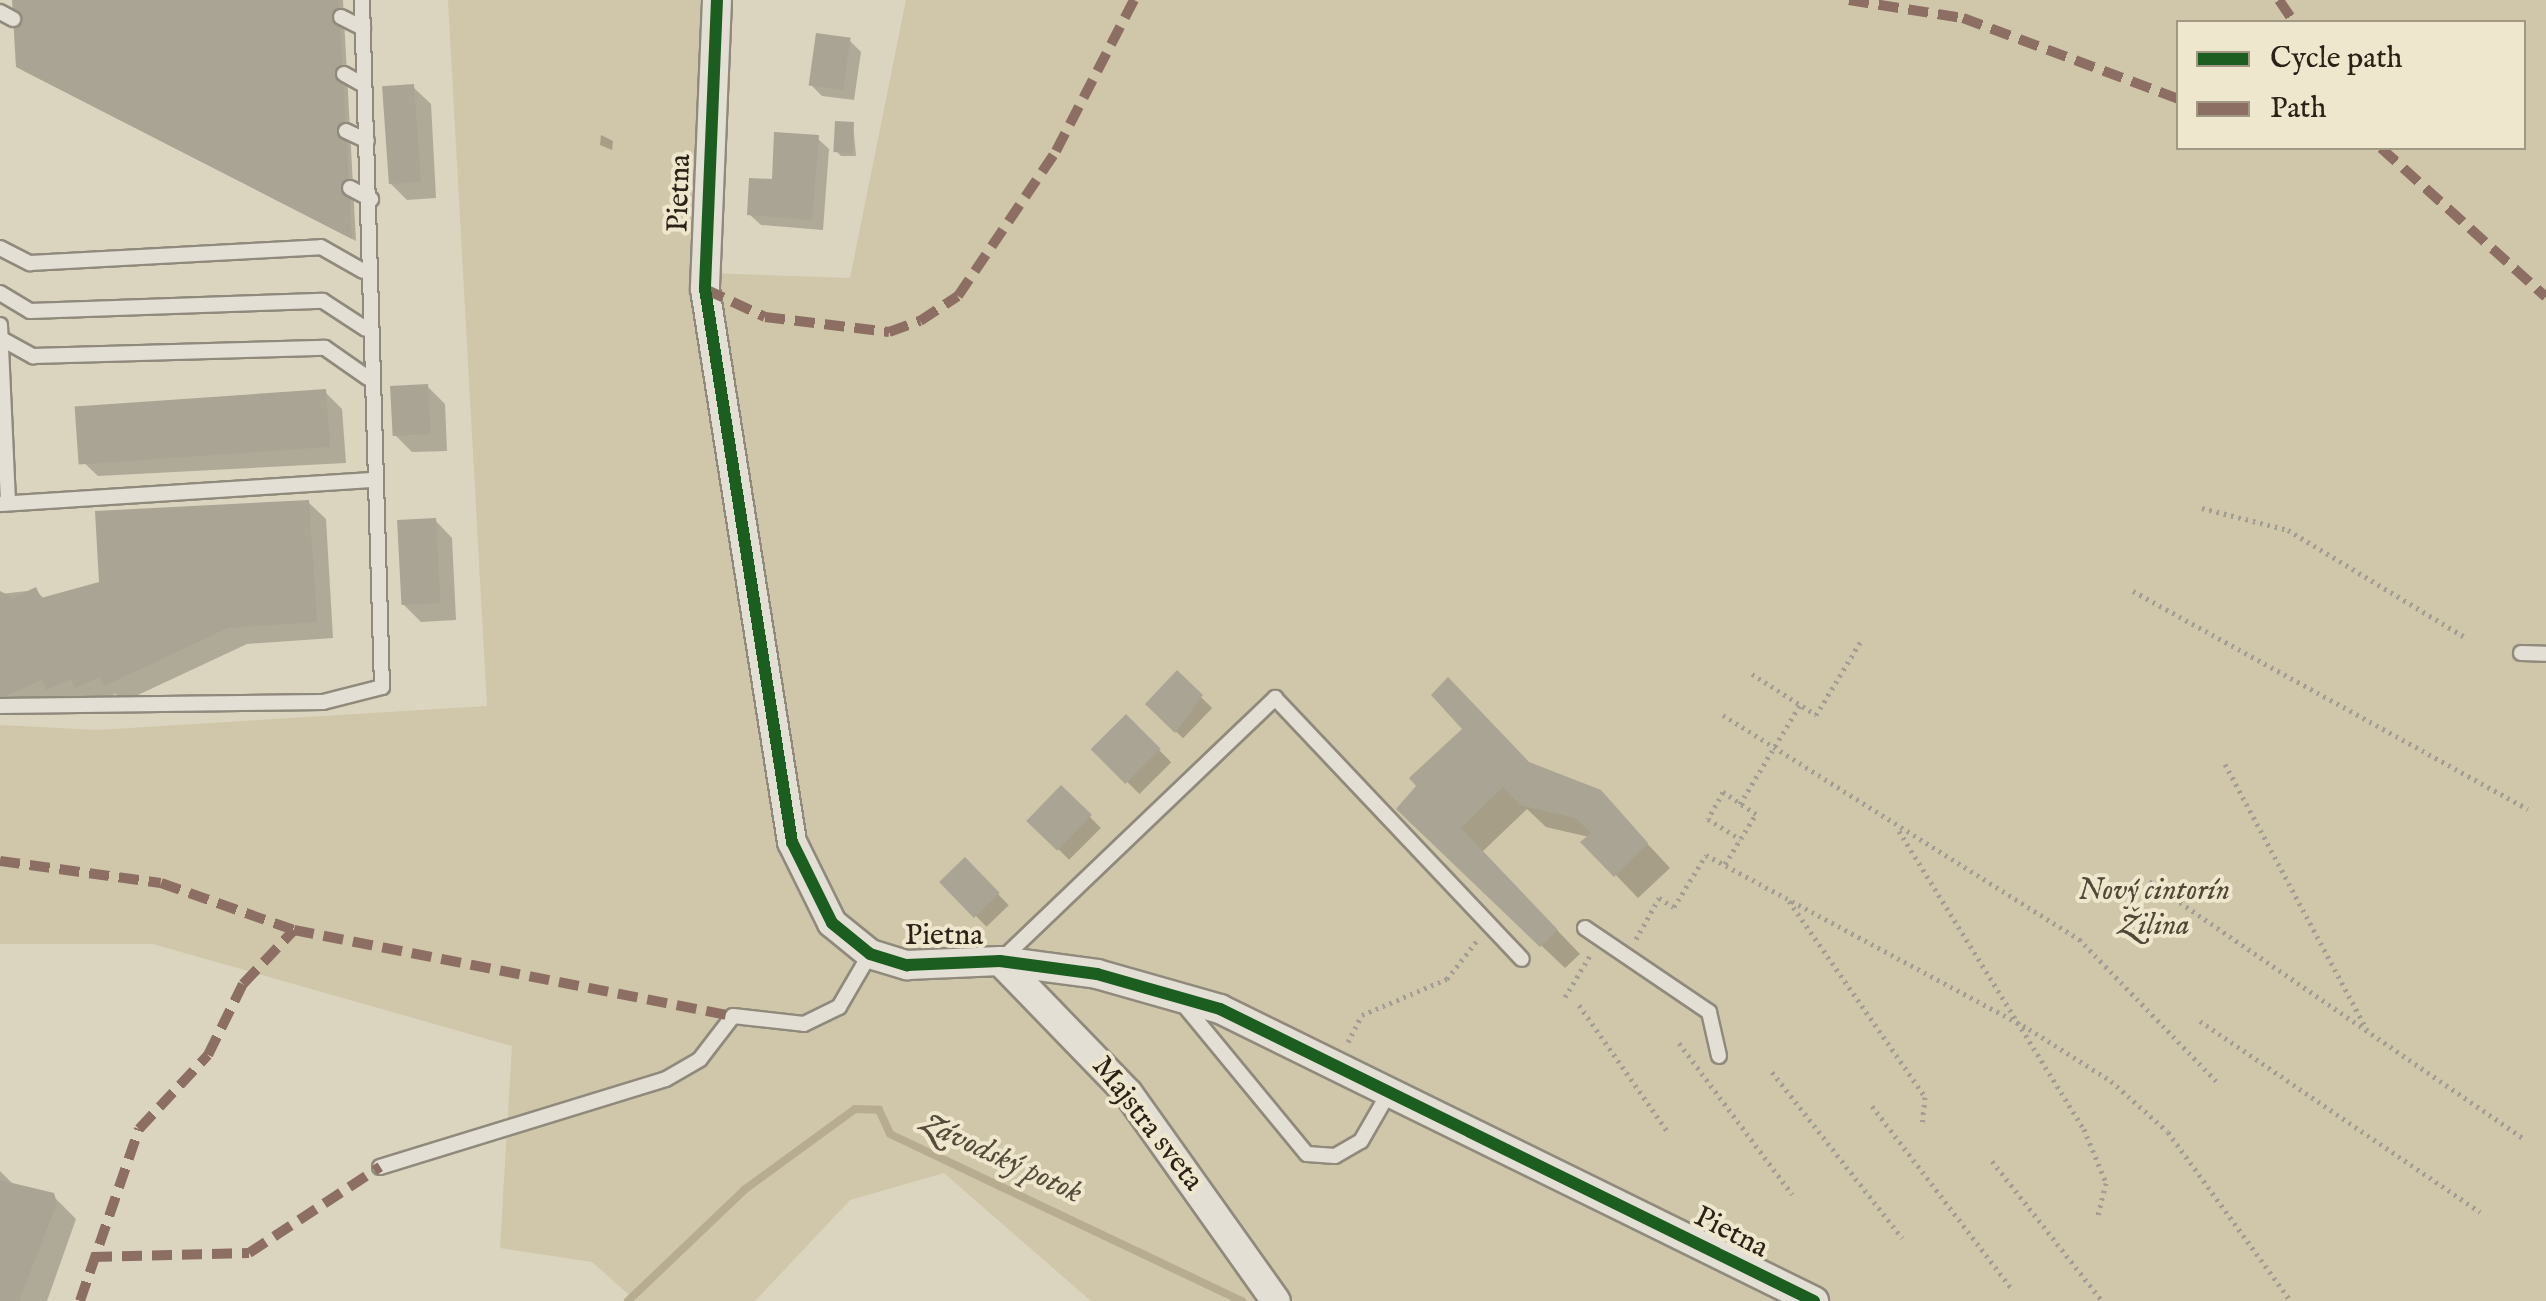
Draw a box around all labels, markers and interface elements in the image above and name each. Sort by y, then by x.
legend [2176,20,2526,150]
text: Cycle path [2270,40,2403,78]
text: Path [2270,90,2326,128]
street label: Pietna [661,153,699,233]
park label: Nový cintorín Žilina [2078,873,2230,944]
street label: Pietna [905,918,983,954]
street label: Majstra sveta [1083,1050,1211,1198]
water label: Závodský potok [914,1105,1088,1213]
street label: Pietna [1688,1199,1774,1267]

